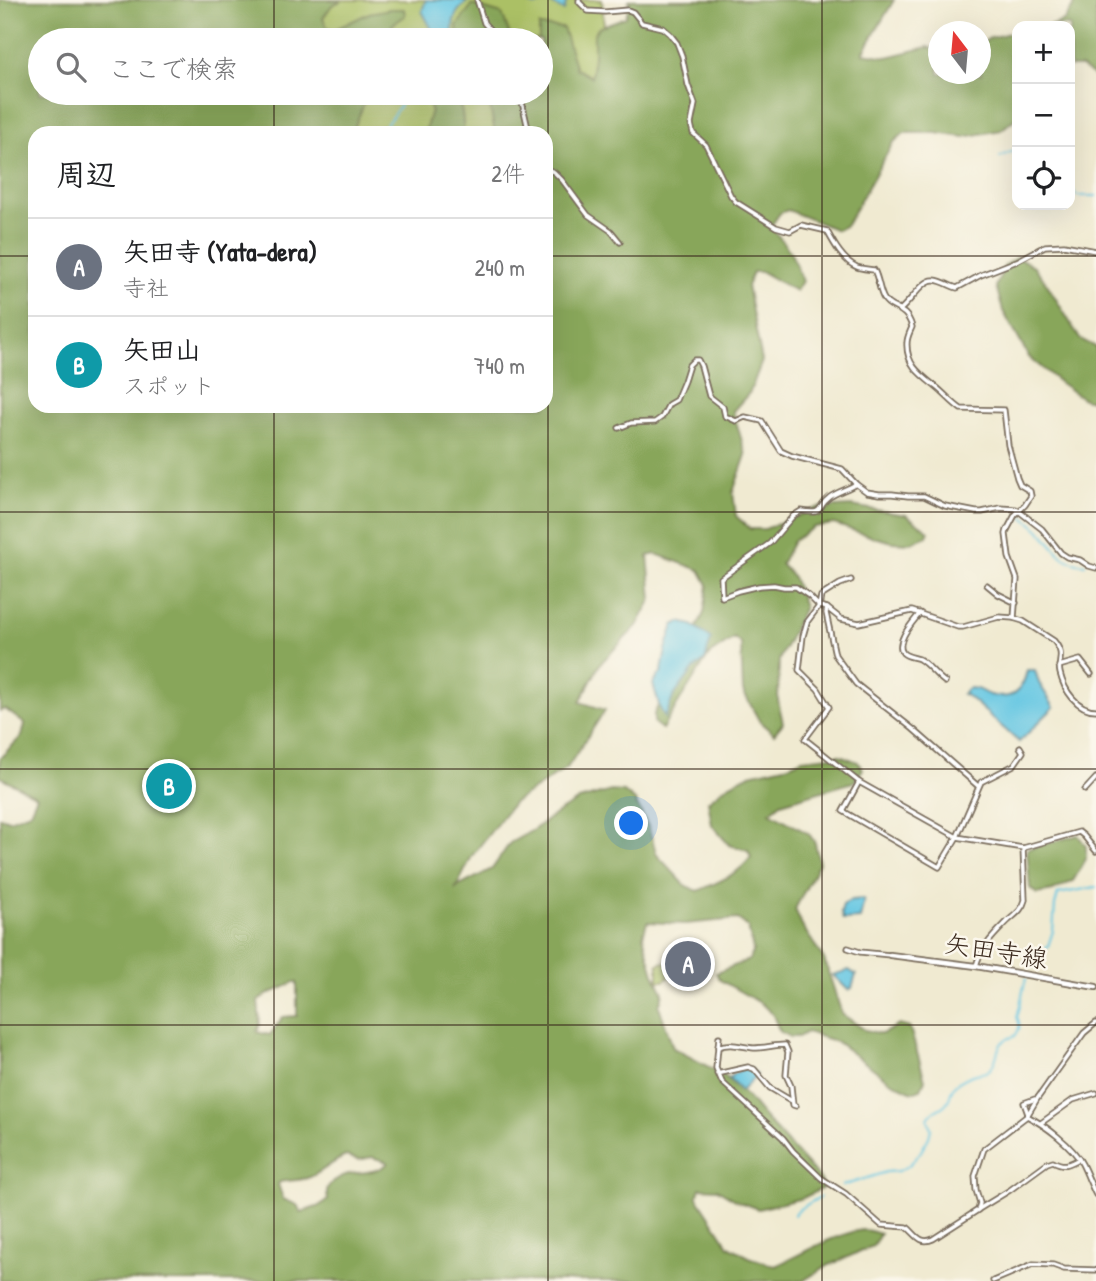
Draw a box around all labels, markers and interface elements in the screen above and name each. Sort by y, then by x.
north arrow [928,21,991,84]
map controls [1012,21,1075,210]
button: + [1012,21,1075,84]
search box [28,28,553,105]
icon: search [52,48,90,86]
text: ここで検索 [108,51,238,86]
button: − [1012,84,1075,147]
button: locate [1012,147,1075,210]
text: 周辺 [56,154,116,194]
text: 2件 [491,158,525,189]
text: 矢田寺 (Yata-dera) [123,234,317,269]
text: A [73,252,85,283]
text: 240 m [474,252,525,283]
text: 寺社 [123,272,169,303]
text: 矢田山 [123,332,201,367]
text: B [73,350,85,381]
text: 740 m [474,350,525,381]
text: スポット [123,370,215,401]
pin: B [146,760,192,812]
your location [614,806,648,840]
street label: 矢田寺線 [942,925,1050,976]
pin: A [665,938,711,990]

